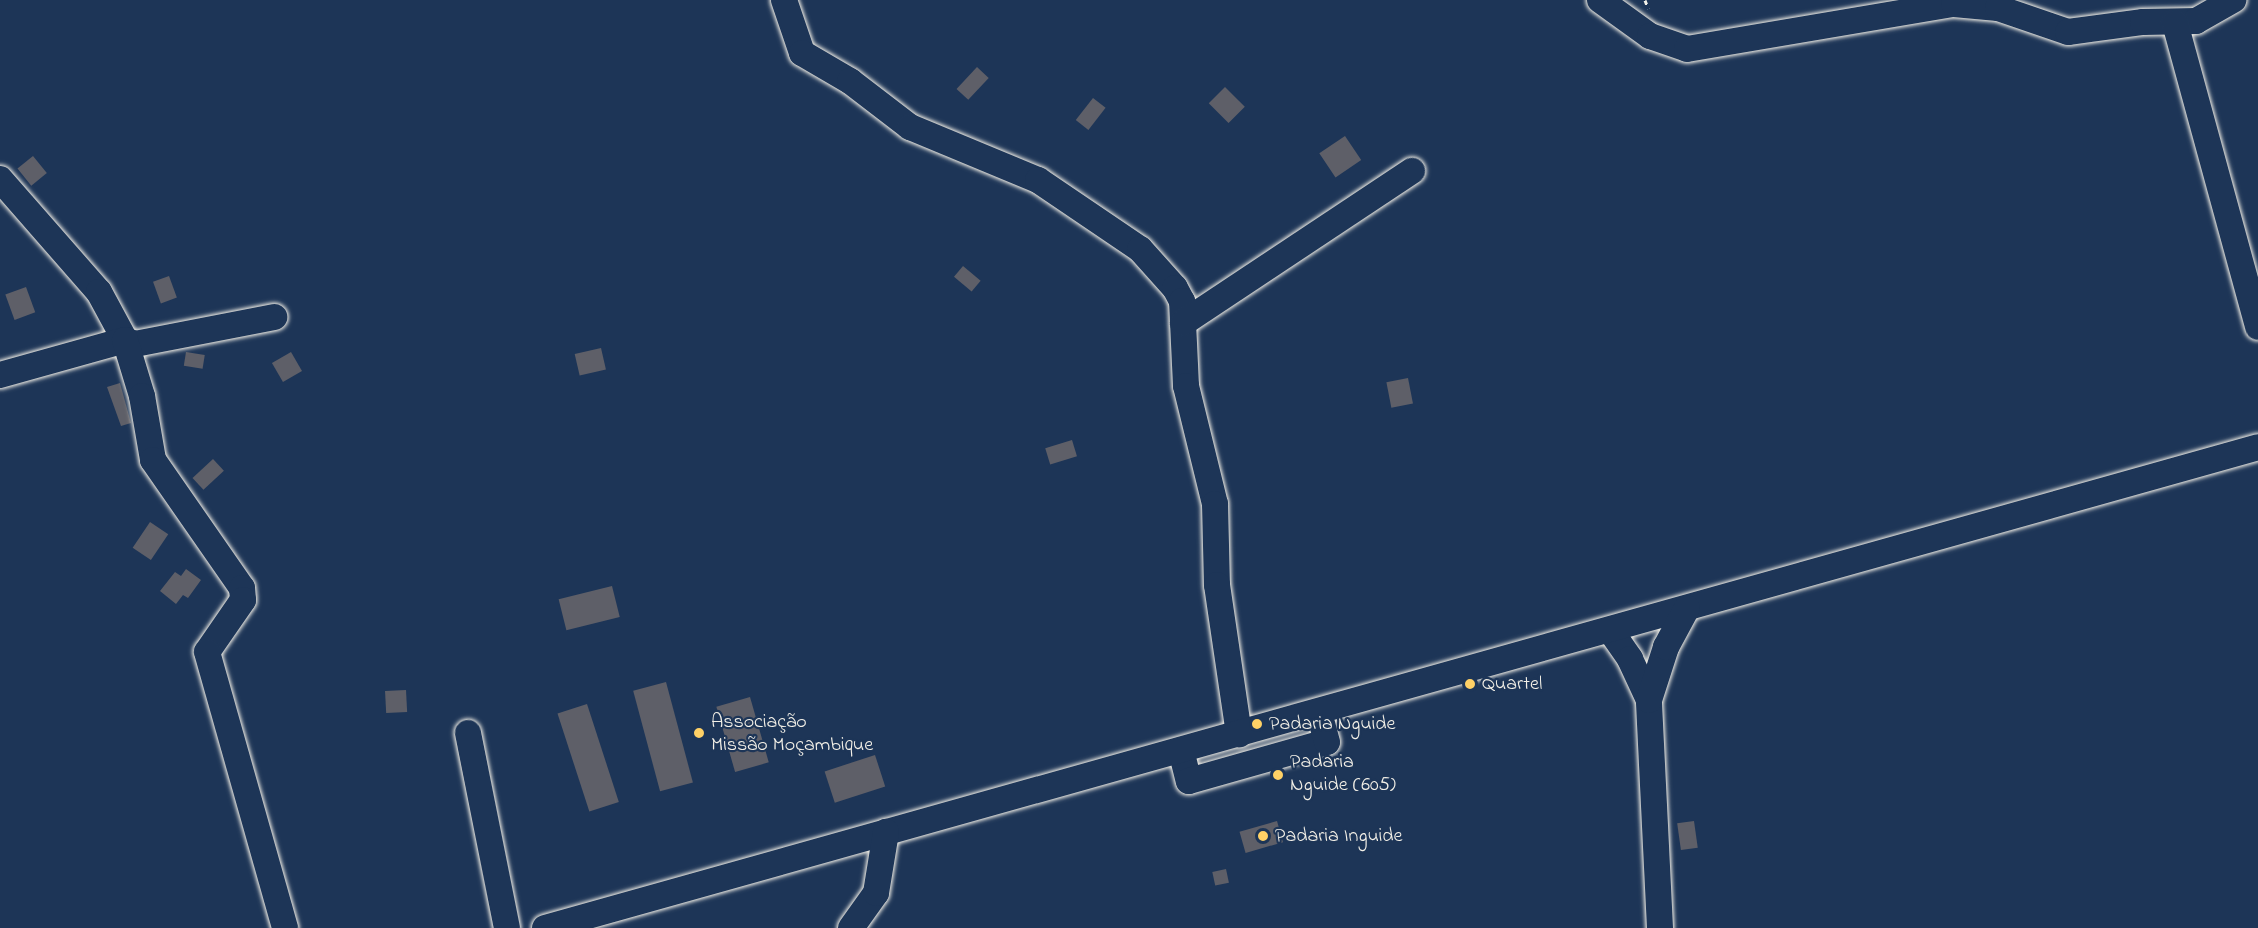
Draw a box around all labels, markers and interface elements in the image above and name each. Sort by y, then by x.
place label: Quartel [1482,672,1542,696]
marker: Quartel [1463,677,1477,691]
place label: Associação Missão Moçambique [711,710,873,757]
place label: Padaria Nguide [1269,712,1395,736]
marker: Padaria Nguide [1250,717,1264,731]
marker: Associação Missão Moçambique [692,726,706,740]
place label: Padaria Nguide (605) [1290,751,1396,798]
marker: Padaria Nguide (605) [1271,768,1285,782]
place label: Padaria Inguide [1275,824,1403,848]
marker: Padaria Inguide [1256,829,1270,843]

